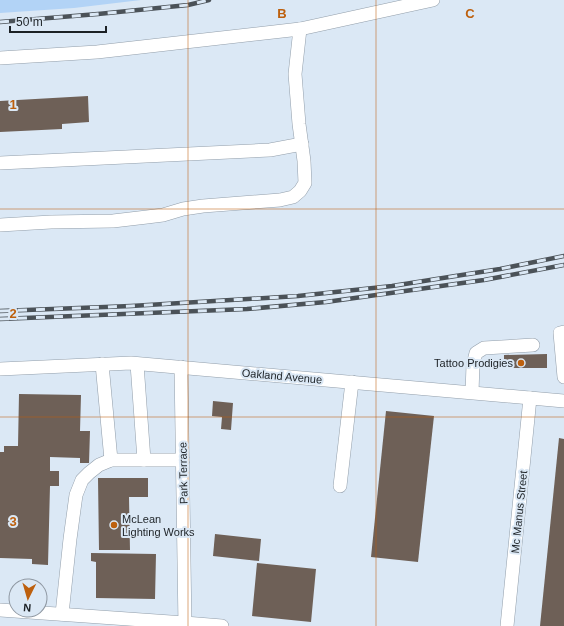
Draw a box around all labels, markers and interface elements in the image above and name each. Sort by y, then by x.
text: B [277,6,287,21]
text: C [465,6,475,21]
scale bar [10,8,106,34]
text: 50 m [16,15,43,29]
text: 1 [9,97,17,112]
text: 2 [9,306,17,321]
place label: Tattoo Prodigies [434,357,513,369]
marker: Tattoo Prodigies [516,358,526,368]
street label: Oakland Avenue [241,367,323,385]
street label: Park Terrace [176,442,190,504]
street label: Mc Manus Street [509,470,529,554]
place label: McLean Lighting Works [122,513,195,538]
text: 3 [9,514,17,529]
marker: McLean Lighting Works [109,520,119,530]
north arrow [8,578,48,618]
text: N [23,602,32,614]

